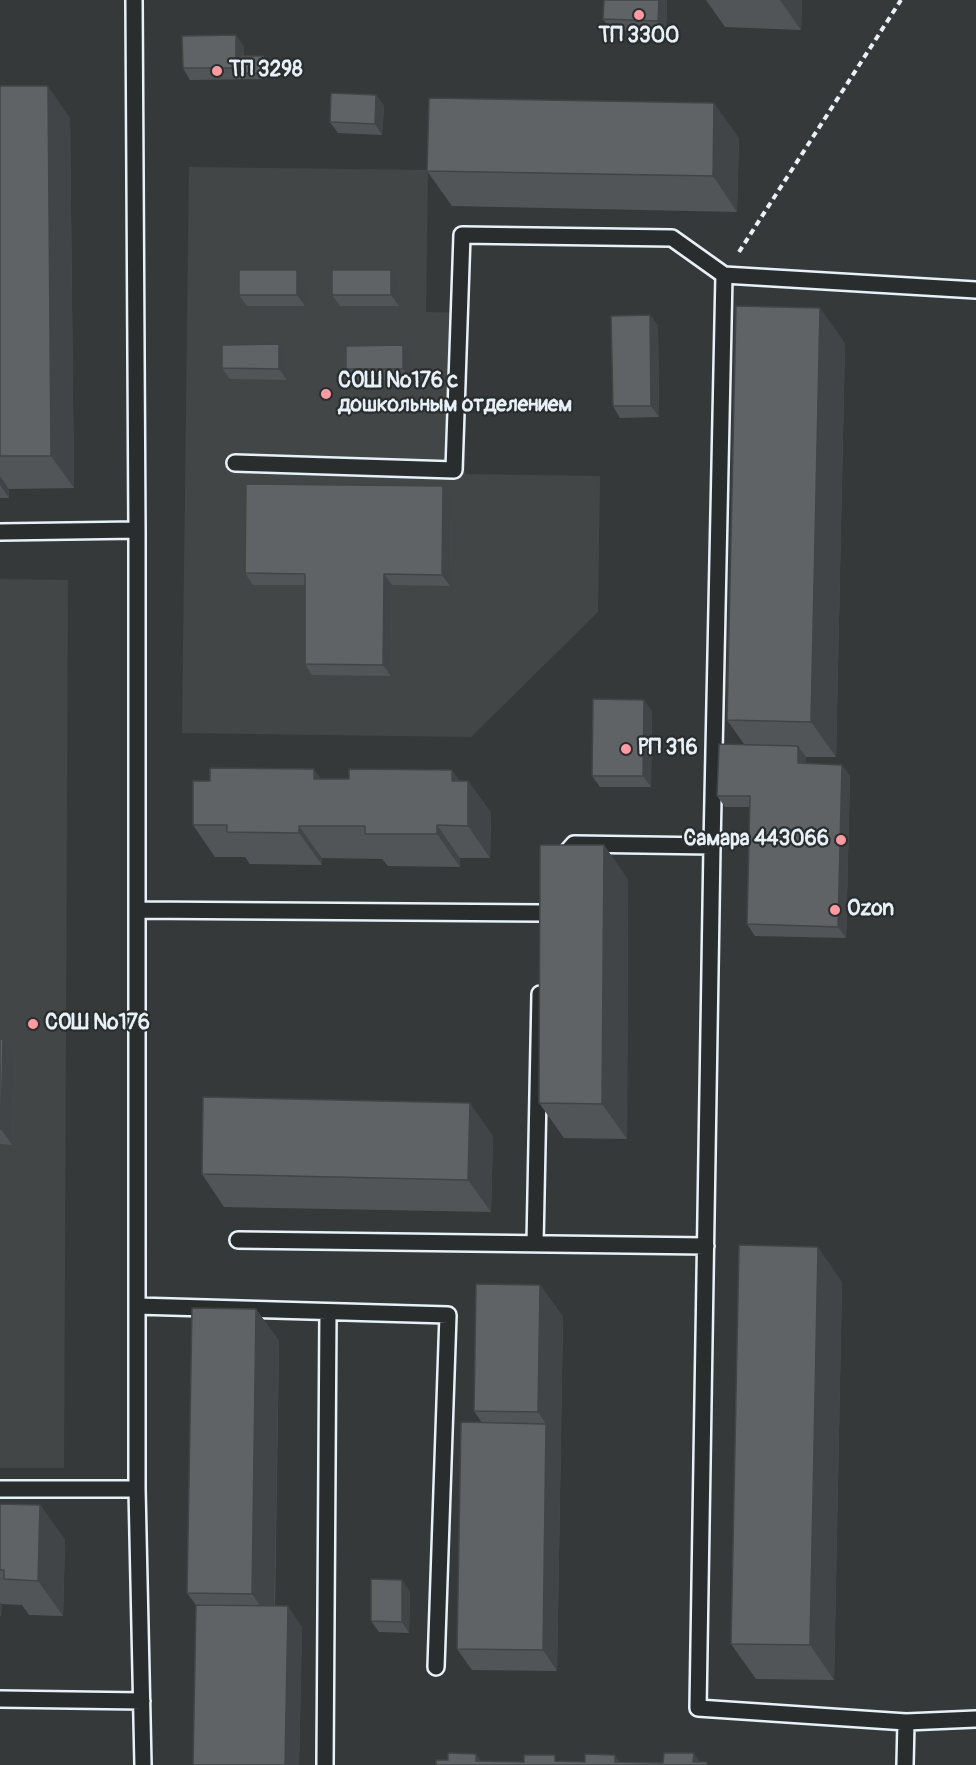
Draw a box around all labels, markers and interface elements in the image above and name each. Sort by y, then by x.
marker: ТП 3300 [632,8,646,22]
place label: ТП 3300 [599,24,679,50]
place label: ТП 3298 [229,58,303,84]
marker: ТП 3298 [210,64,224,78]
place label: СОШ №176 с дошкольным отделением [338,369,572,419]
marker: СОШ №176 с дошкольным отделением [319,387,333,401]
place label: РП 316 [638,736,698,762]
marker: РП 316 [619,742,633,756]
place label: Самара 443066 [684,827,829,853]
marker: Самара 443066 [834,833,848,847]
place label: Ozon [847,897,894,923]
marker: Ozon [828,903,842,917]
place label: СОШ №176 [45,1011,150,1037]
marker: СОШ №176 [26,1017,40,1031]

